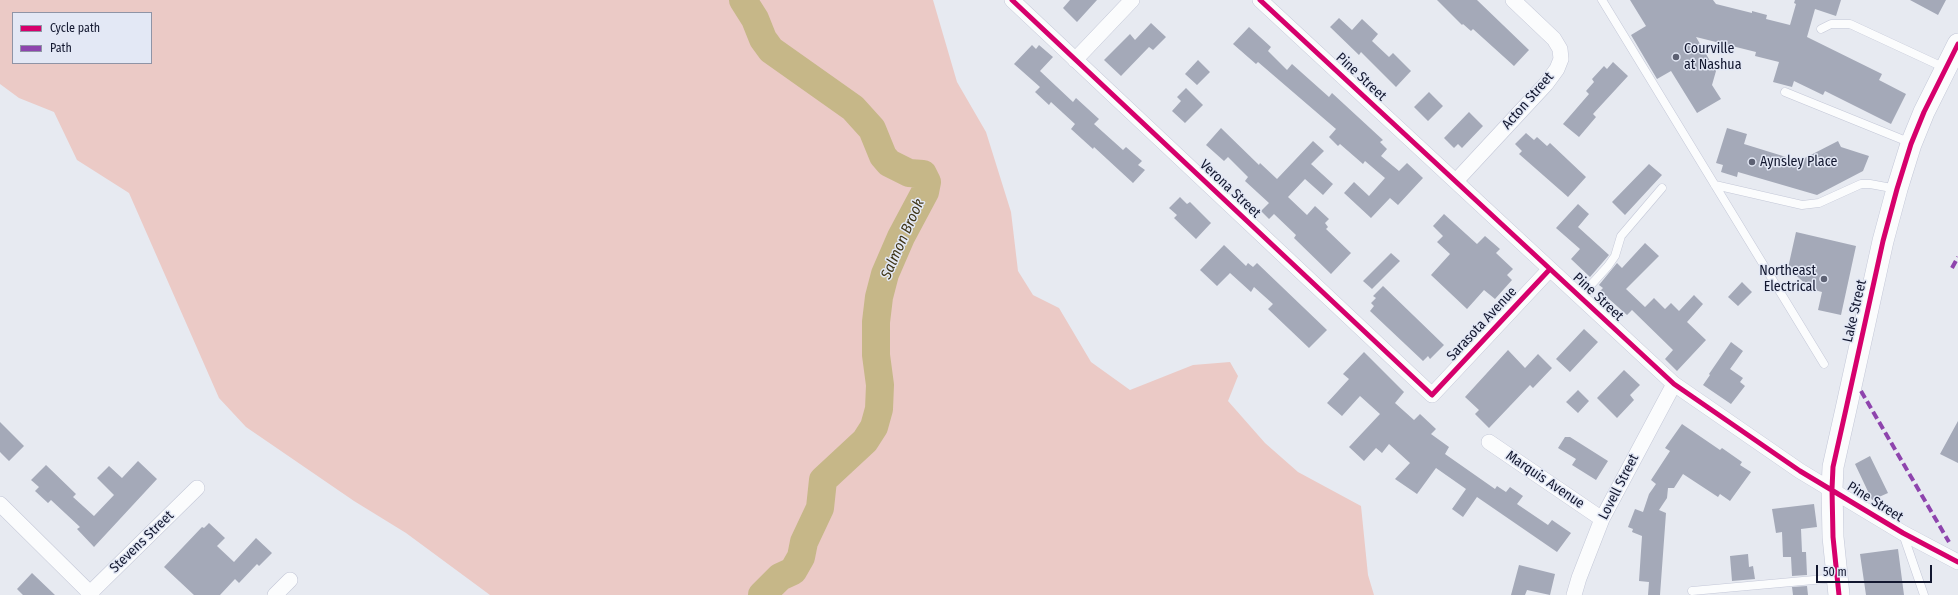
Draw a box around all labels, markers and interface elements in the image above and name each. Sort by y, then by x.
legend [12,12,152,64]
text: Cycle path [50,21,100,35]
text: Path [50,41,72,55]
place label: Courville at Nashua [1684,41,1742,74]
street label: Pine Street [1332,49,1390,105]
marker: Courville at Nashua [1671,52,1681,62]
street label: Acton Street [1499,69,1557,133]
place label: Aynsley Place [1760,154,1837,170]
street label: Verona Street [1196,156,1264,222]
marker: Aynsley Place [1747,157,1757,167]
water label: Salmon Brook [877,196,929,282]
place label: Northeast Electrical [1759,263,1816,296]
street label: Pine Street [1569,269,1627,325]
marker: Northeast Electrical [1819,274,1829,284]
street label: Lake Street [1840,278,1870,344]
street label: Sarasota Avenue [1443,284,1521,364]
street label: Marquis Avenue [1503,448,1587,512]
street label: Lovell Street [1595,451,1643,523]
street label: Pine Street [1844,478,1906,526]
street label: Stevens Street [107,507,177,577]
scale bar [1818,557,1934,583]
text: 50 m [1823,565,1847,579]

